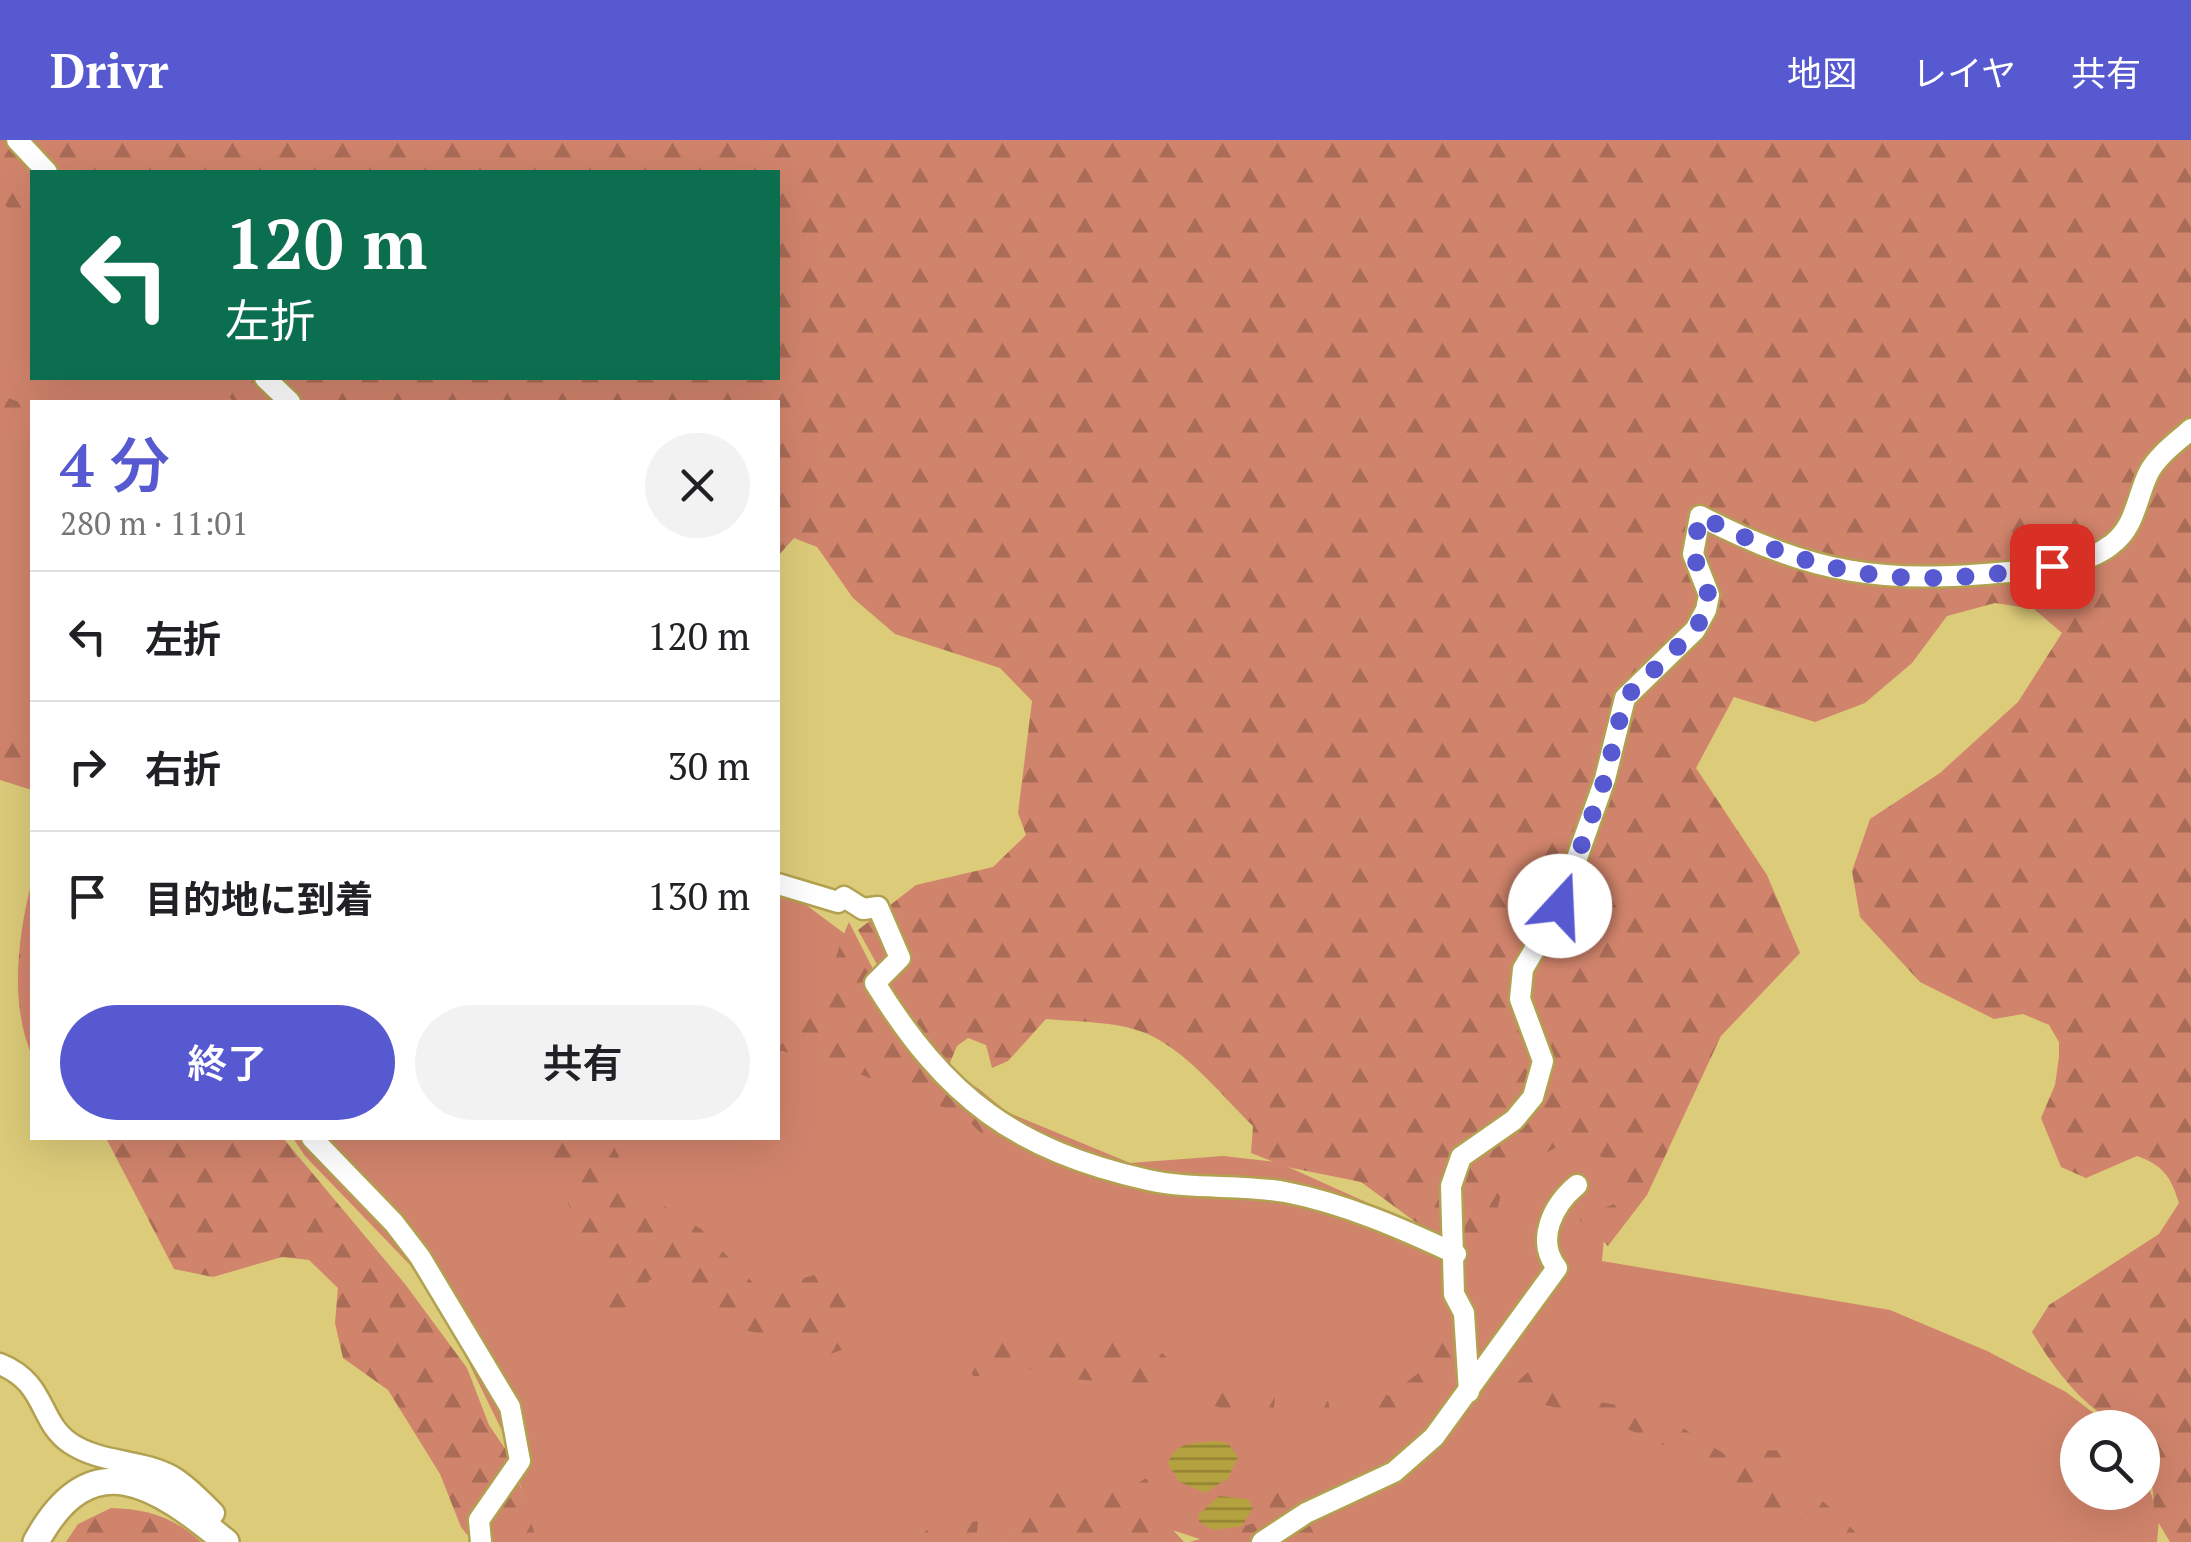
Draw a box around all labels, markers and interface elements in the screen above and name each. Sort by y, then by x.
text: Drivr [50,38,169,102]
text: 地図 [1787,50,1857,96]
text: レイヤ [1912,50,2016,96]
text: 共有 [2071,50,2141,96]
text: 120 m [225,196,427,289]
icon: left [60,210,190,340]
text: 左折 [225,290,315,350]
text: 4 分 [60,425,170,504]
button: close [645,433,750,538]
text: 280 m · 11:01 [60,502,248,544]
pin [2010,524,2095,609]
icon: arrive [2025,539,2080,594]
icon: left [60,609,115,664]
text: 120 m [647,611,750,661]
text: 左折 [145,614,221,664]
icon: right [60,739,115,794]
text: 30 m [667,741,750,791]
text: 右折 [145,744,221,794]
position arrow [1508,854,1612,958]
icon: arrive [60,869,115,924]
text: 130 m [647,871,750,921]
text: 目的地に到着 [145,874,373,924]
button: 終了 [60,1005,395,1120]
button: 共有 [415,1005,750,1120]
map controls [2060,1410,2160,1510]
button: search [2060,1410,2160,1510]

